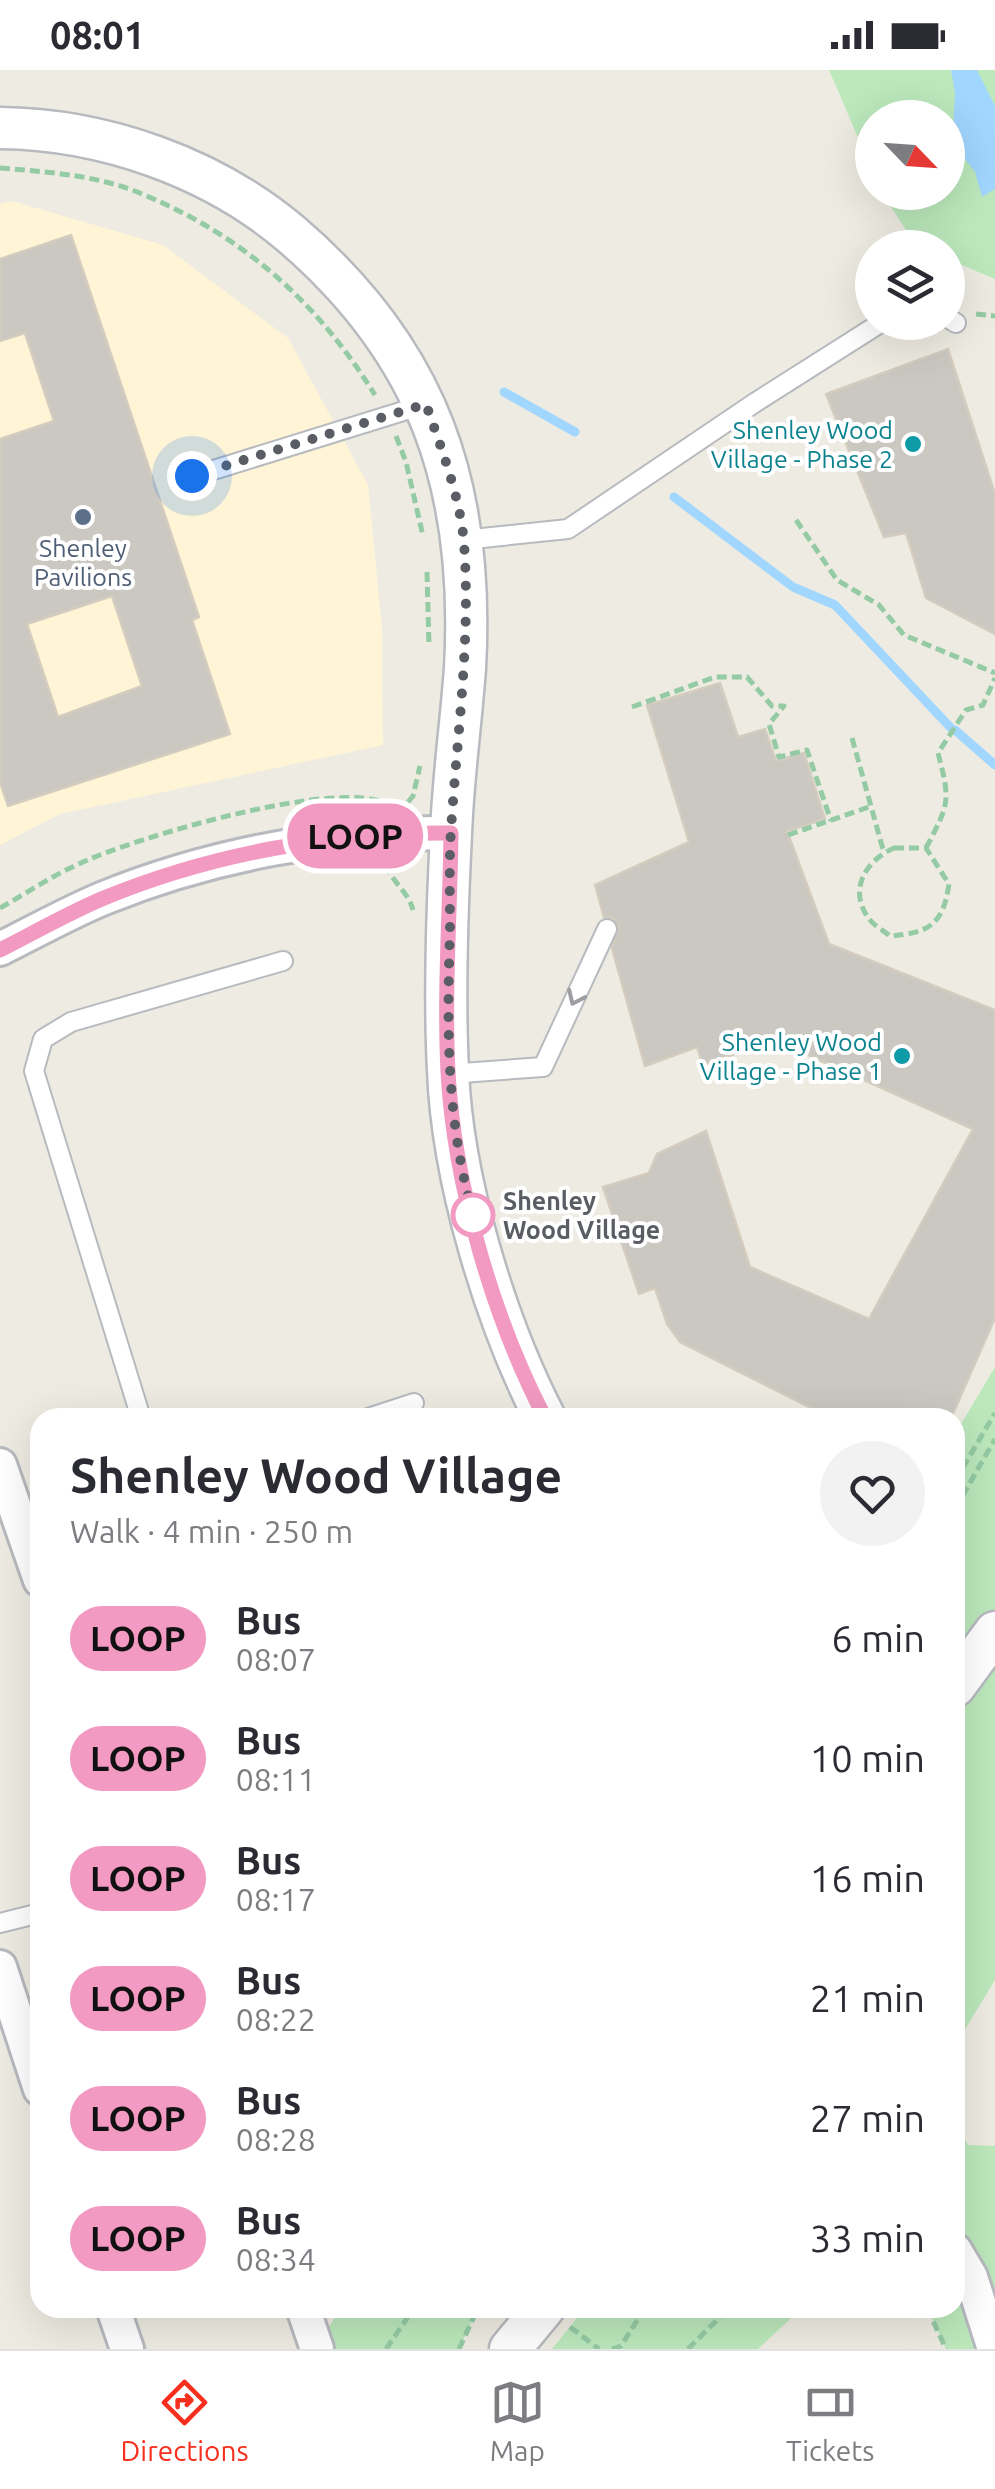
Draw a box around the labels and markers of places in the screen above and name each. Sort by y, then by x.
place label: Shenley Wood Village - Phase 2 [711,416,893,473]
marker: Shenley Wood Village - Phase 2 [902,433,924,455]
marker: Shenley Pavilions [72,506,94,528]
place label: Shenley Pavilions [34,534,132,591]
place label: Shenley Wood Village - Phase 1 [700,1028,882,1085]
marker: Shenley Wood Village - Phase 1 [891,1045,913,1067]
place label: Shenley Wood Village [503,1187,660,1244]
marker: Shenley Wood Village [452,1194,494,1236]

